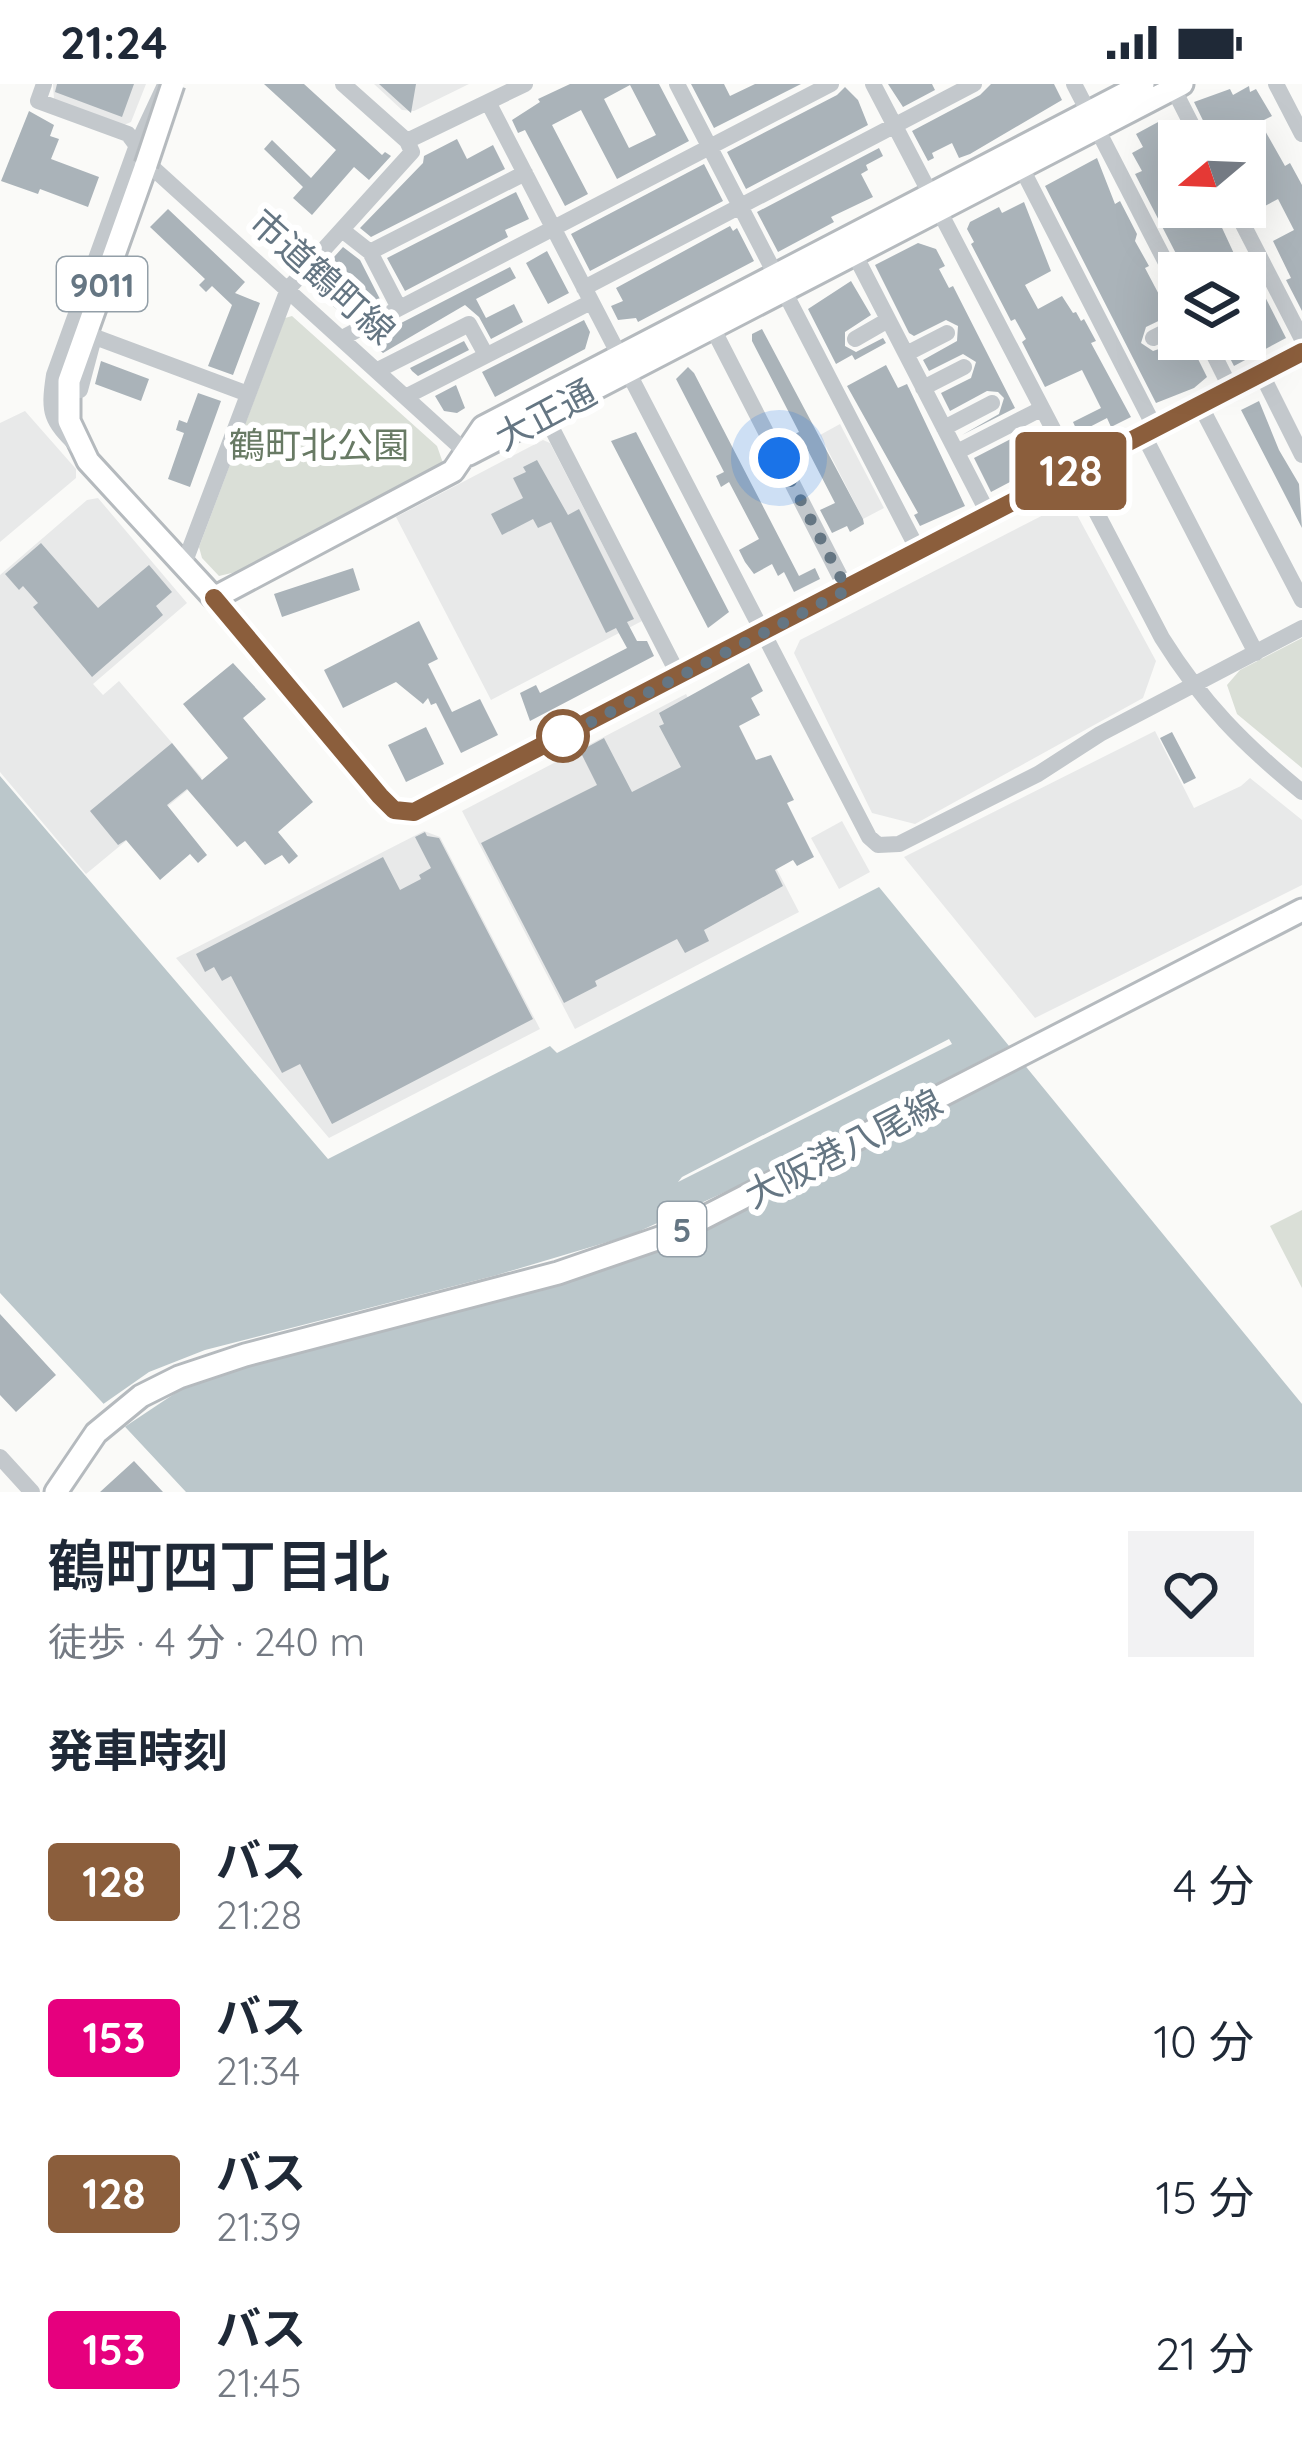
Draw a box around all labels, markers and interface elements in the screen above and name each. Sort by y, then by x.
text: 21:24 [60,14,167,70]
north arrow [1158,120,1266,228]
map controls [1158,120,1266,360]
street label: 市道鶴町線 [241,199,405,353]
button: layers [1158,252,1266,360]
road number: 9011 [57,257,147,311]
street label: 大正通 [487,369,603,459]
park label: 鶴町北公園 [229,422,409,467]
your location [749,428,809,488]
line badge: 128 [1002,432,1140,510]
text: 128 [1039,444,1103,497]
unlabelled marker [538,711,588,761]
street label: 大阪港八尾線 [737,1079,949,1217]
road number: 5 [658,1202,706,1256]
text: 鶴町四丁目北 [48,1530,390,1601]
button: heart [1128,1531,1254,1657]
text: 徒歩 · 4 分 · 240 m [48,1617,365,1666]
text: 発車時刻 [48,1722,228,1778]
text: バス [216,1832,306,1888]
text: 128 [82,1855,146,1908]
text: 4 分 [1173,1857,1254,1913]
text: 21:28 [216,1890,302,1939]
text: バス [216,1988,306,2044]
text: 153 [82,2011,146,2064]
text: 10 分 [1153,2013,1254,2069]
text: 21:34 [216,2046,300,2095]
text: バス [216,2144,306,2200]
text: 128 [82,2167,146,2220]
text: 15 分 [1156,2169,1254,2225]
text: 21:39 [216,2202,302,2251]
text: バス [216,2300,306,2356]
text: 153 [82,2323,146,2376]
text: 21 分 [1155,2325,1254,2381]
text: 21:45 [216,2358,301,2407]

